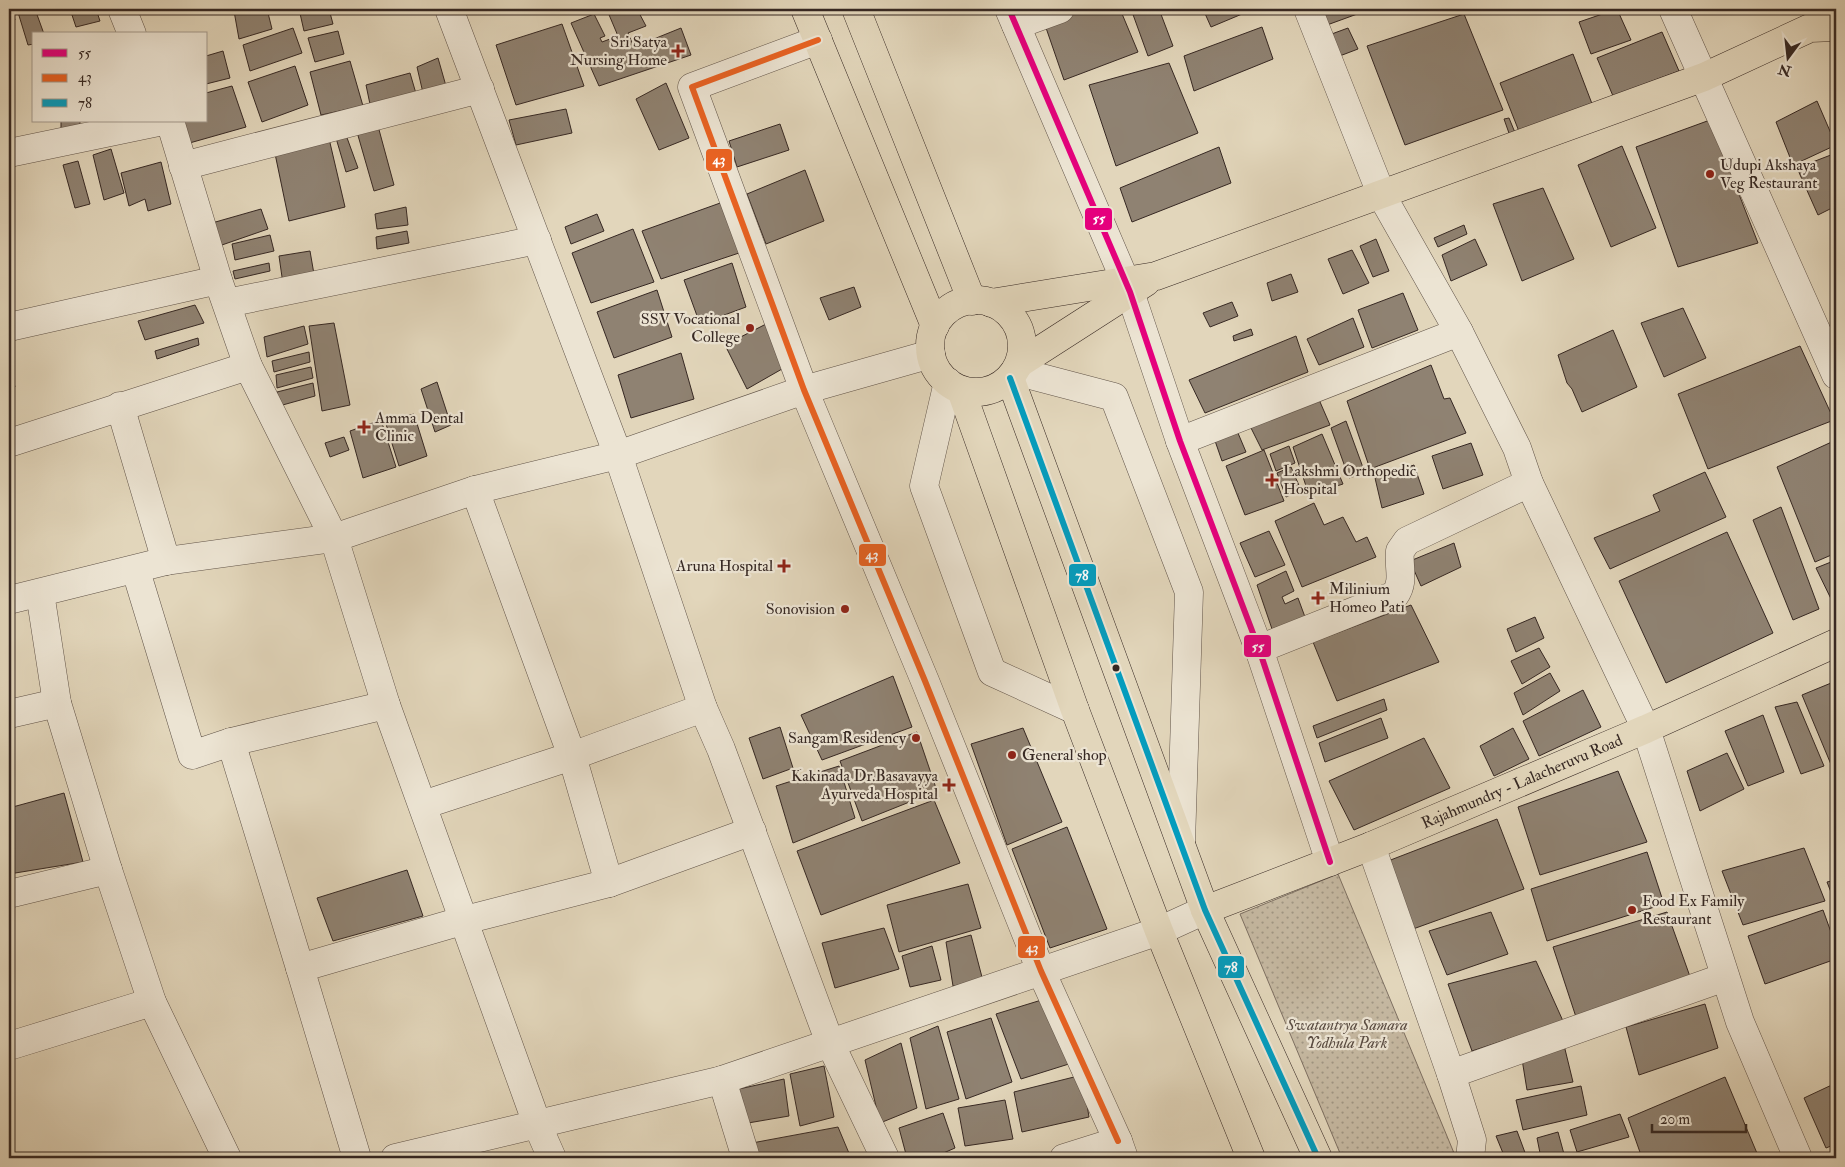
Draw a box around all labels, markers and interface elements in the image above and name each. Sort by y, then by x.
legend [32,32,208,122]
place label: Sri Satya Nursing Home [570,32,667,70]
north arrow [1762,32,1812,82]
text: 55 [78,44,92,63]
marker: Sri Satya Nursing Home [671,44,685,58]
text: N [1776,60,1794,80]
text: 43 [78,68,92,87]
text: 78 [78,94,92,113]
line badge: 43 [705,148,733,172]
text: 43 [712,151,725,168]
place label: Udupi Akshaya Veg Restaurant [1720,155,1817,193]
marker: Udupi Akshaya Veg Restaurant [1704,168,1716,180]
line badge: 55 [1084,207,1113,231]
text: 55 [1093,210,1106,227]
place label: SSV Vocational College [641,309,740,347]
marker: SSV Vocational College [744,322,756,334]
place label: Amma Dental Clinic [374,408,464,446]
marker: Amma Dental Clinic [357,420,371,434]
place label: Lakshmi Orthopedic Hospital [1283,461,1417,500]
marker: Lakshmi Orthopedic Hospital [1265,473,1279,487]
line badge: 43 [858,543,887,567]
text: 43 [865,546,878,563]
place label: Aruna Hospital [675,556,773,577]
marker: Aruna Hospital [777,559,791,573]
line badge: 78 [1068,563,1097,587]
text: 78 [1076,567,1089,584]
place label: Milinium Homeo Pati [1329,579,1405,617]
marker: Milinium Homeo Pati [1311,591,1325,605]
place label: Sonovision [766,599,835,619]
marker: Sonovision [839,603,851,615]
line badge: 55 [1243,634,1272,658]
text: 55 [1252,638,1265,655]
unlabelled marker [1111,663,1121,673]
place label: Sangam Residency [788,728,907,748]
street label: Rajahmundry - Lalacheruvu Road [1418,730,1626,833]
marker: Sangam Residency [910,732,922,744]
place label: General shop [1022,745,1107,766]
marker: General shop [1006,749,1018,761]
place label: Kakinada Dr.Basavayya Ayurveda Hospital [791,766,938,805]
marker: Kakinada Dr.Basavayya Ayurveda Hospital [942,778,956,792]
place label: Food Ex Family Restaurant [1642,891,1745,929]
marker: Food Ex Family Restaurant [1626,904,1638,916]
line badge: 43 [1017,935,1046,959]
text: 43 [1025,939,1038,956]
line badge: 78 [1217,955,1245,979]
text: 78 [1225,959,1238,976]
park label: Swatantrya Samara Yodhula Park [1285,1015,1408,1053]
scale bar [1652,1102,1746,1134]
text: 20 m [1660,1110,1690,1129]

